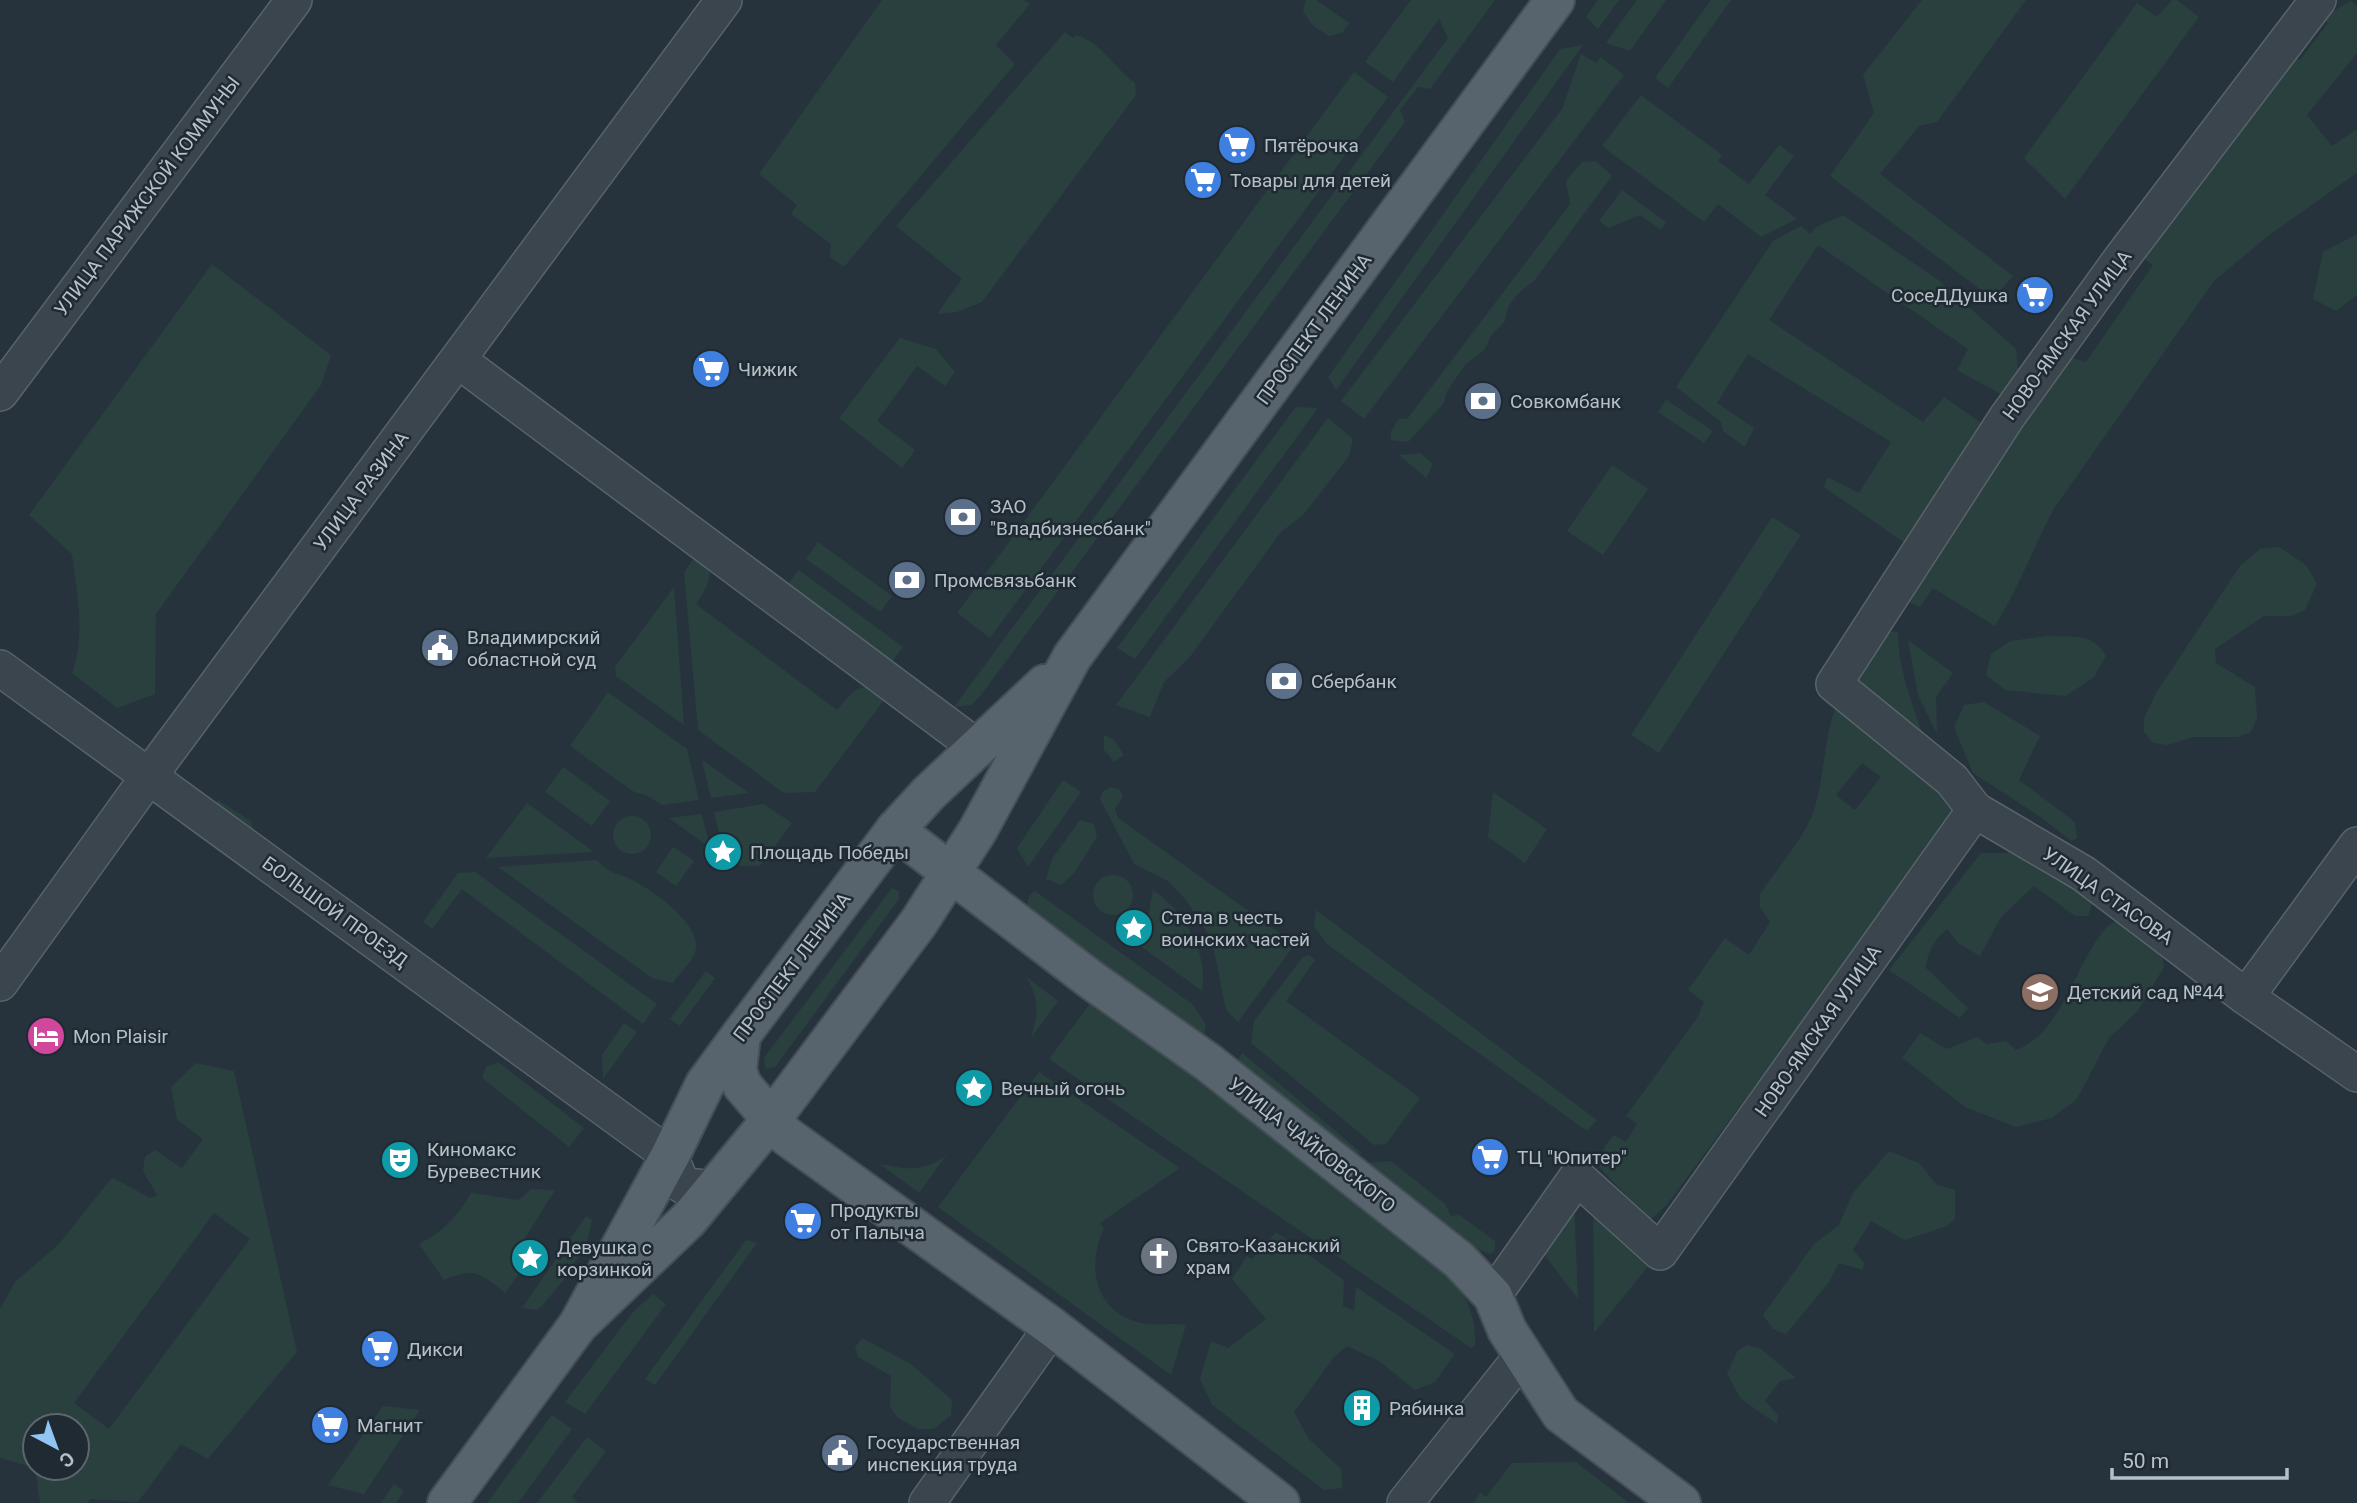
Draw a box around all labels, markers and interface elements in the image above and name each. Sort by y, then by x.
street label: УЛИЦА ПАРИЖСКОЙ КОММУНЫ [49,72,245,320]
supermarket icon: Пятёрочка [1216,124,1258,166]
place label: Пятёрочка [1264,134,1359,157]
supermarket icon: Товары для детей [1182,159,1224,201]
place label: Товары для детей [1230,169,1391,192]
street label: НОВО-ЯМСКАЯ УЛИЦА [1998,245,2137,424]
street label: ПРОСПЕКТ ЛЕНИНА [1252,249,1377,409]
supermarket icon: СосеДДушка [2014,274,2056,316]
place label: СосеДДушка [1891,284,2008,307]
supermarket icon: Чижик [690,348,732,390]
place label: Чижик [738,358,798,381]
bank icon: Совкомбанк [1462,380,1504,422]
place label: Совкомбанк [1510,390,1622,413]
street label: УЛИЦА РАЗИНА [309,426,414,555]
place label: ЗАО "Владбизнесбанк" [990,495,1151,540]
bank icon: ЗАО "Владбизнесбанк" [942,496,984,538]
bank icon: Промсвязьбанк [886,559,928,601]
place label: Промсвязьбанк [934,569,1077,592]
place label: Владимирский областной суд [467,626,600,671]
public building icon: Владимирский областной суд [419,627,461,669]
bank icon: Сбербанк [1263,660,1305,702]
place label: Сбербанк [1311,670,1397,693]
place icon: Площадь Победы [702,831,744,873]
place label: Площадь Победы [750,841,909,864]
street label: УЛИЦА СТАСОВА [2038,842,2178,950]
street label: БОЛЬШОЙ ПРОЕЗД [258,851,412,973]
street label: ПРОСПЕКТ ЛЕНИНА [728,887,856,1046]
place label: Стела в честь воинских частей [1161,906,1310,951]
place icon: Стела в честь воинских частей [1113,907,1155,949]
street label: НОВО-ЯМСКАЯ УЛИЦА [1750,940,1886,1121]
school or university icon: Детский сад №44 [2019,971,2061,1013]
place label: Детский сад №44 [2067,981,2224,1004]
hotel icon: Mon Plaisir [25,1015,67,1057]
place label: Mon Plaisir [73,1025,169,1048]
place icon: Вечный огонь [953,1067,995,1109]
street label: УЛИЦА ЧАЙКОВСКОГО [1224,1073,1400,1217]
place label: Вечный огонь [1001,1077,1125,1100]
supermarket icon: ТЦ "Юпитер" [1469,1136,1511,1178]
place label: Киномакс Буревестник [427,1138,542,1183]
theatre icon: Киномакс Буревестник [379,1139,421,1181]
place label: ТЦ "Юпитер" [1517,1146,1627,1169]
place label: Продукты от Палыча [830,1199,925,1244]
supermarket icon: Продукты от Палыча [782,1200,824,1242]
place label: Свято-Казанский храм [1186,1234,1340,1279]
church icon: Свято-Казанский храм [1138,1235,1180,1277]
place label: Девушка с корзинкой [557,1236,652,1281]
place icon: Девушка с корзинкой [509,1237,551,1279]
supermarket icon: Дикси [359,1328,401,1370]
place label: Дикси [407,1338,463,1361]
building icon: Рябинка [1341,1387,1383,1429]
place label: Рябинка [1389,1397,1464,1420]
supermarket icon: Магнит [309,1404,351,1446]
north arrow [21,1412,91,1482]
place label: Магнит [357,1414,423,1437]
place label: Государственная инспекция труда [867,1431,1020,1476]
public building icon: Государственная инспекция труда [819,1432,861,1474]
scale bar [2112,1436,2287,1480]
text: С [55,1447,79,1472]
text: 50 m [2122,1449,2169,1473]

